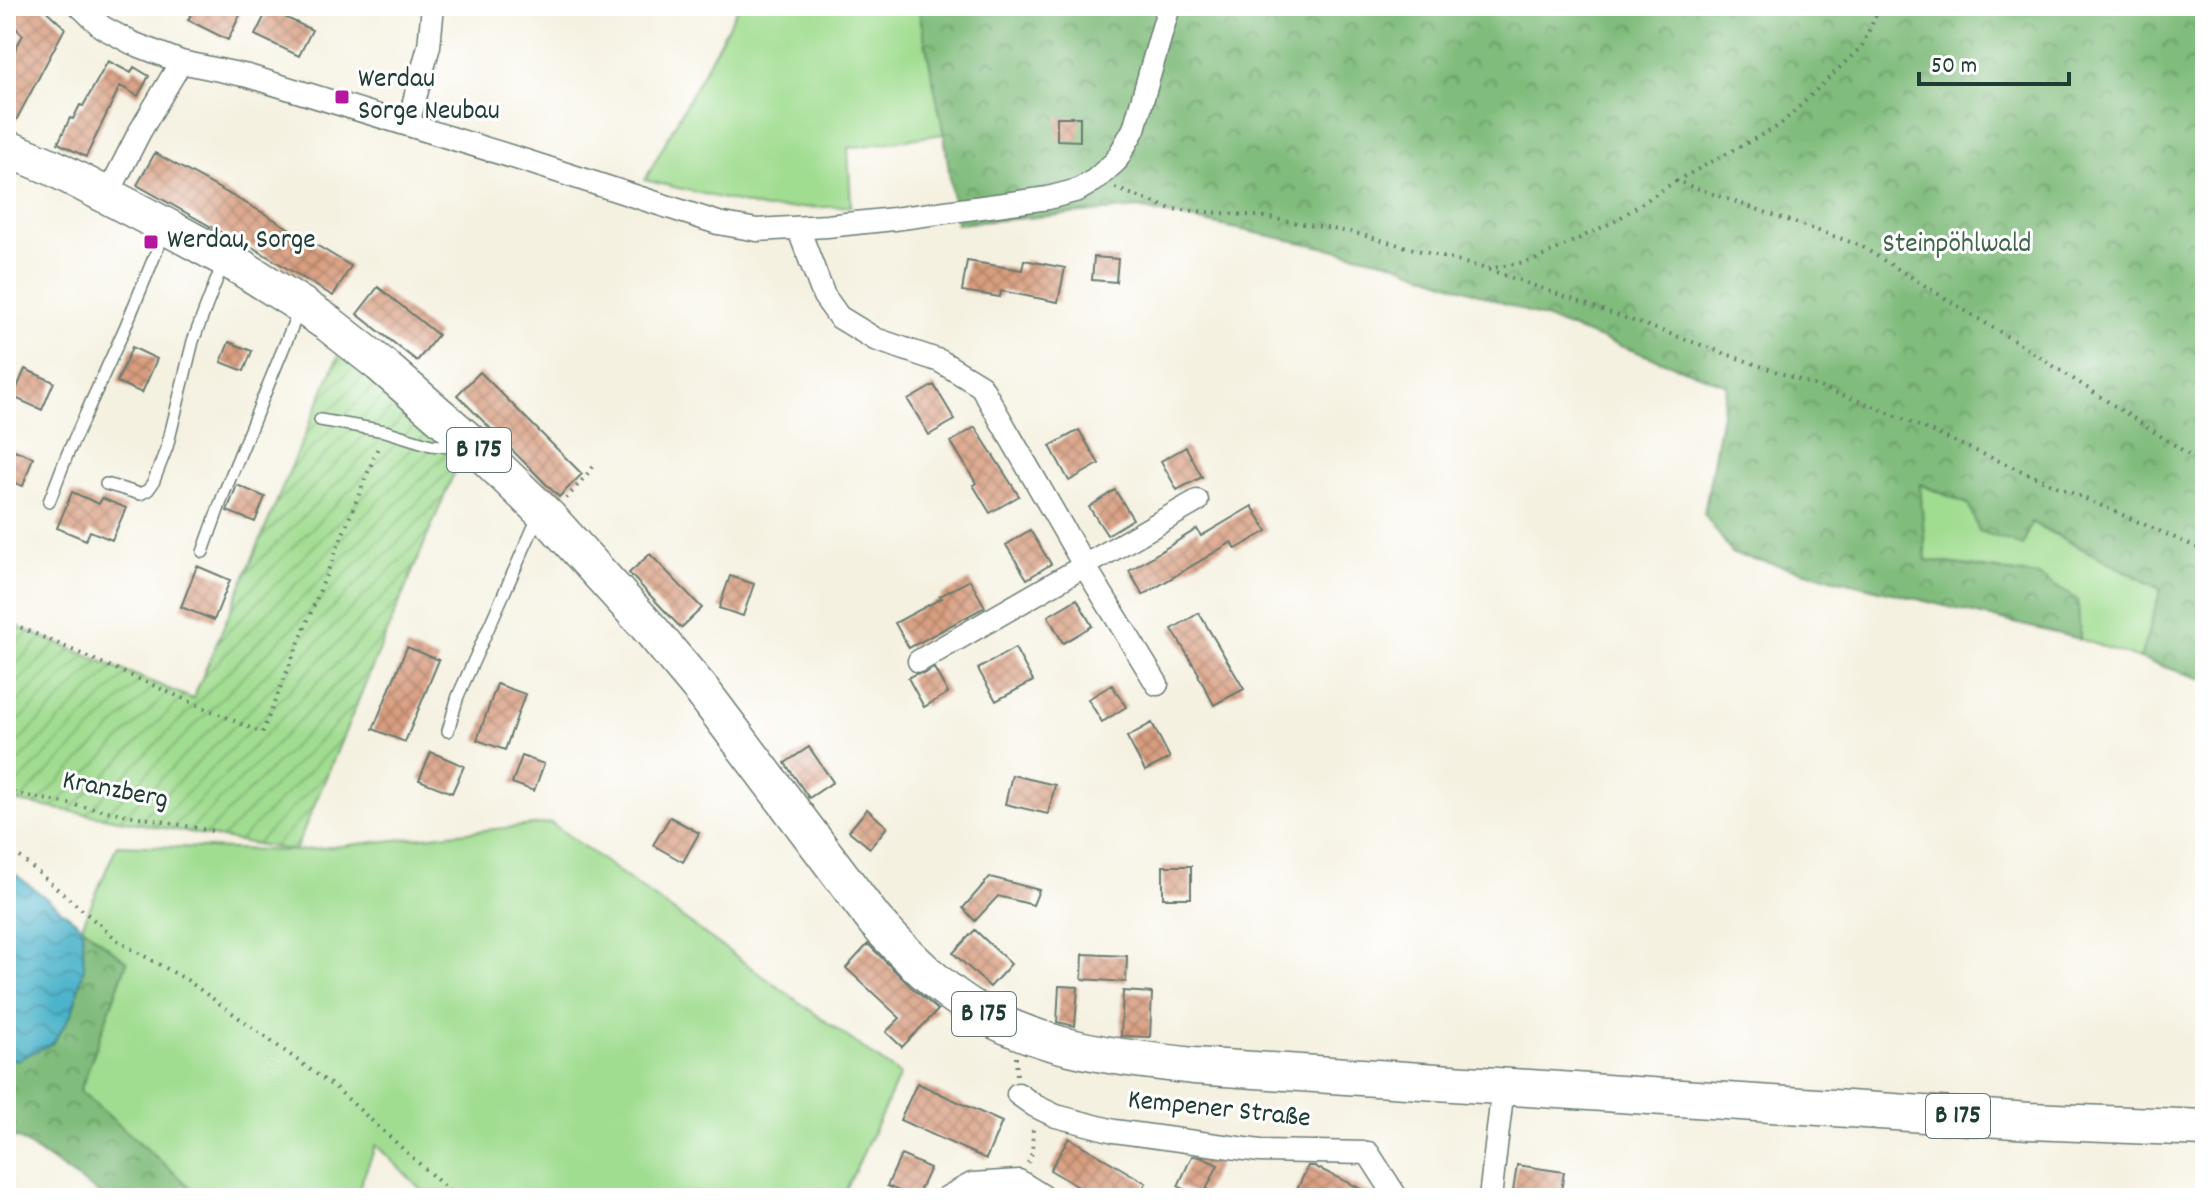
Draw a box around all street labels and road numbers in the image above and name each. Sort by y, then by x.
road number: B 175 [447,428,511,472]
street label: Kranzberg [59,762,171,822]
road number: B 175 [952,992,1016,1036]
street label: Kempener Straße [1126,1082,1312,1140]
road number: B 175 [1926,1094,1990,1138]

